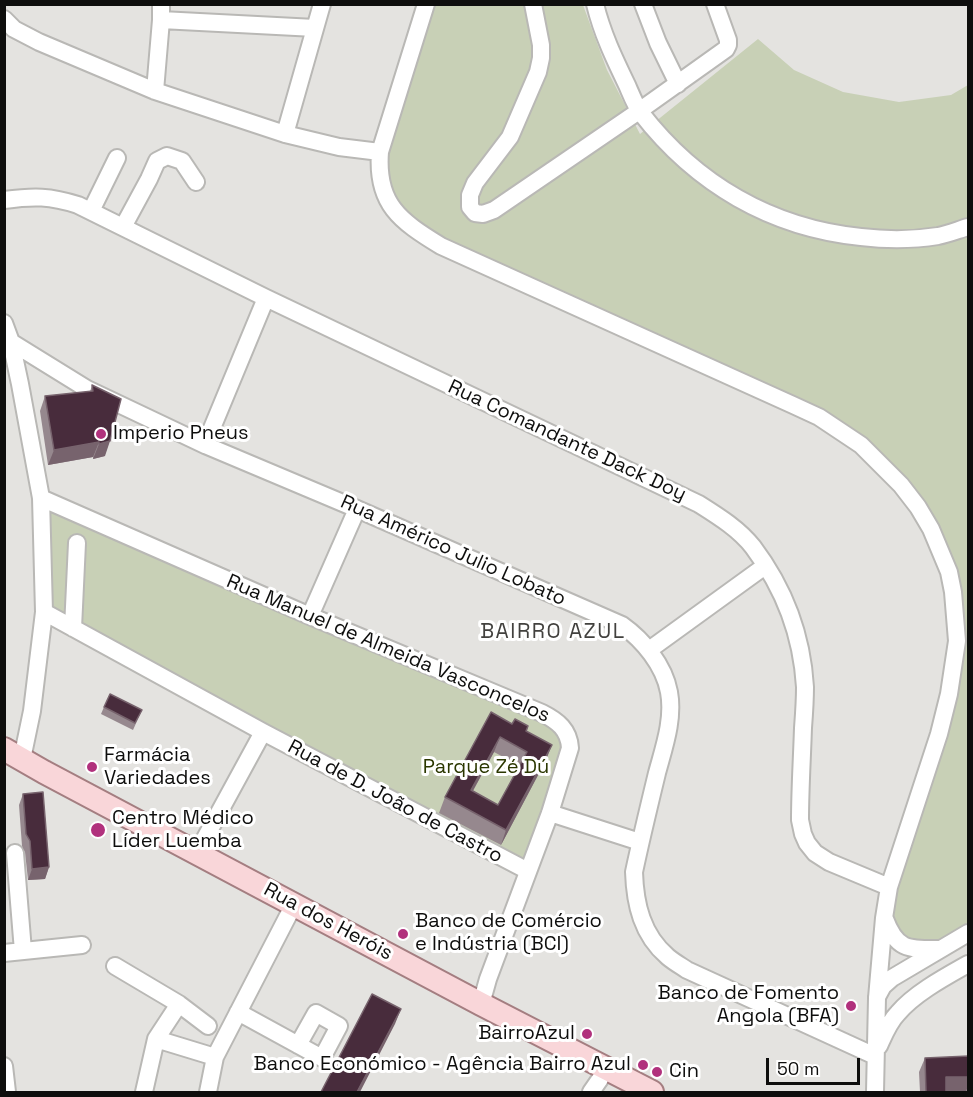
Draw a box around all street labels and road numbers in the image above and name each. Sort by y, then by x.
street label: Rua Comandante Dack Doy [444,375,690,507]
street label: Rua Américo Julio Lobato [337,490,569,612]
street label: Rua Manuel de Almeida Vasconcelos [223,570,553,728]
street label: Rua de D. João de Castro [283,735,507,869]
street label: Rua dos Heróis [260,878,396,966]

